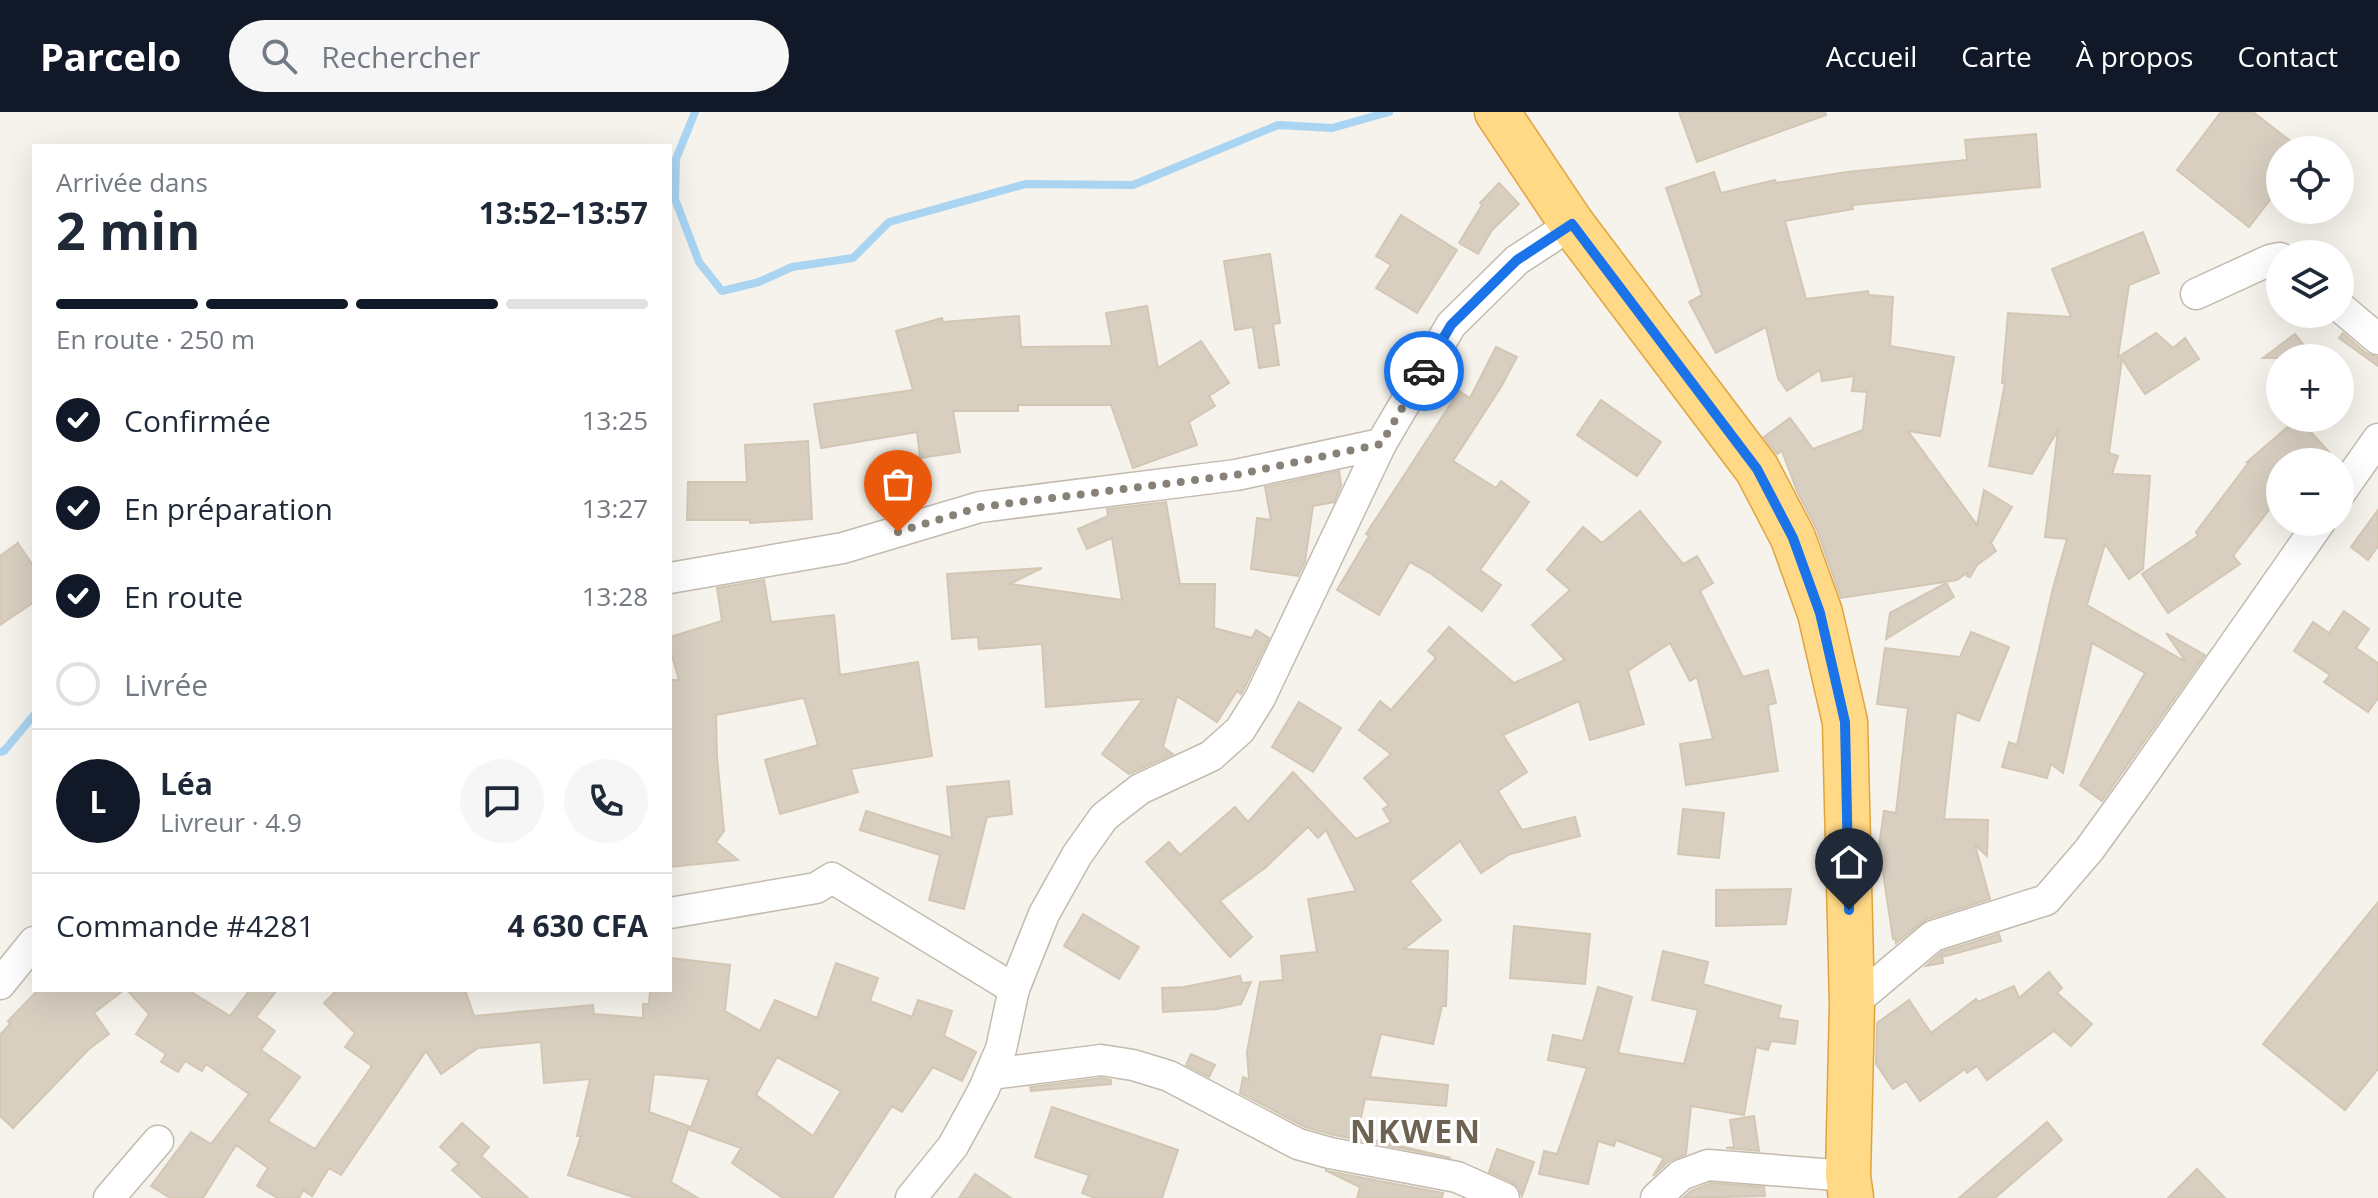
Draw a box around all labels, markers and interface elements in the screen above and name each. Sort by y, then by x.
search box [229,20,789,92]
text: Parcelo [40,30,181,82]
icon: search [257,34,301,78]
text: Rechercher [321,36,480,77]
text: Accueil [1826,37,1917,75]
text: Carte [1961,37,2032,75]
text: À propos [2076,37,2193,75]
text: Contact [2237,37,2338,75]
map controls [2266,136,2354,536]
button: locate [2266,136,2354,224]
text: Arrivée dans [56,164,208,200]
text: 13:52–13:57 [479,192,648,233]
text: 2 min [56,194,200,265]
button: layers [2266,240,2354,328]
text: En route · 250 m [56,321,255,357]
courier [1384,331,1464,411]
button: + [2266,344,2354,432]
icon: car [1402,349,1446,393]
icon: check [56,398,100,442]
text: Confirmée [124,400,271,441]
text: 13:25 [582,402,648,438]
button: − [2266,448,2354,536]
pin [864,450,932,532]
icon: bag [876,462,920,506]
icon: check [56,486,100,530]
text: En préparation [124,488,333,529]
text: 13:27 [582,490,648,526]
icon: check [56,574,100,618]
text: En route [124,576,243,617]
text: 13:28 [582,578,648,614]
text: Livrée [124,664,208,705]
button: chat [460,759,544,843]
button: phone [564,759,648,843]
text: Léa [160,763,213,804]
text: L [90,781,106,822]
text: Livreur · 4.9 [160,804,302,840]
pin [1815,828,1883,910]
icon: home [1827,840,1871,884]
text: Commande #4281 [56,905,315,946]
text: 4 630 CFA [508,905,648,946]
district label: NKWEN [1350,1109,1482,1152]

